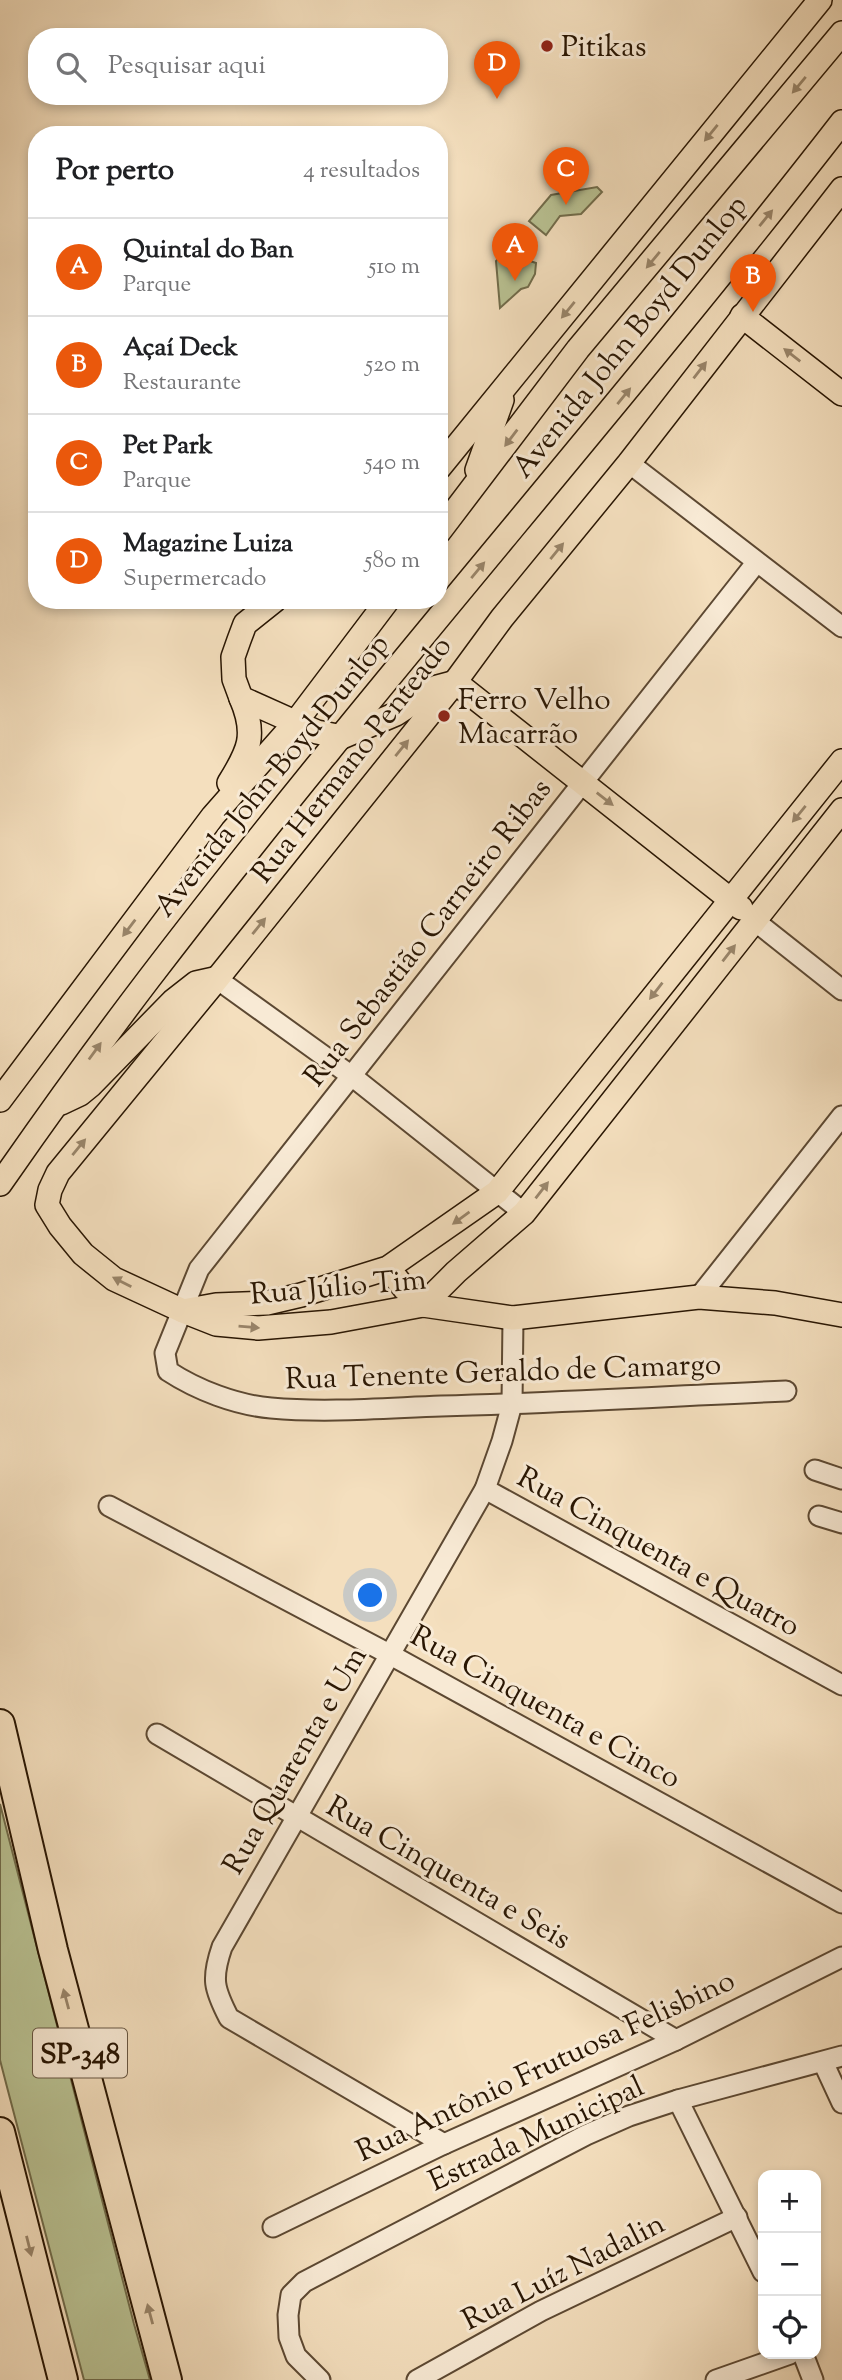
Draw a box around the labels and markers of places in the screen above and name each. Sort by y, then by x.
place label: Pitikas [561,27,647,70]
marker: Pitikas [539,38,555,54]
pin: D [474,41,520,99]
pin: C [543,147,589,205]
pin: A [492,223,538,281]
pin: B [730,254,776,312]
place label: Ferro Velho Macarrão [458,680,611,757]
marker: Ferro Velho Macarrão [436,708,452,724]

